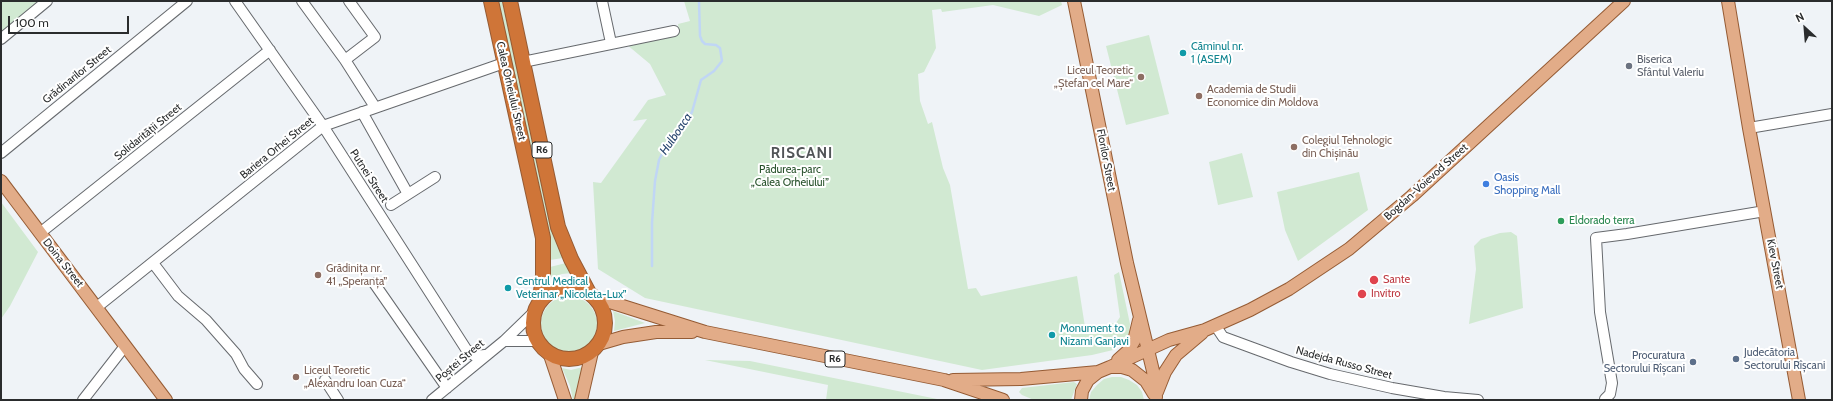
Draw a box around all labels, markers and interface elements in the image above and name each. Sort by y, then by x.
scale bar [10,8,131,34]
north arrow [1785,8,1825,48]
text: N [1793,9,1806,25]
text: 100 m [15,15,49,30]
street label: Calea Orheiului Street [493,40,529,142]
place label: Căminul nr. 1 (ASEM) [1191,40,1244,66]
street label: Grădinarilor Street [40,43,114,107]
marker: Căminul nr. 1 (ASEM) [1178,48,1188,58]
place label: Biserica Sfântul Valeriu [1637,53,1704,79]
marker: Biserica Sfântul Valeriu [1624,61,1634,71]
place label: Liceul Teoretic „Ștefan cel Mare“ [1054,64,1133,90]
marker: Liceul Teoretic „Ștefan cel Mare“ [1136,72,1146,82]
place label: Academia de Studii Economice din Moldova [1207,83,1318,109]
marker: Academia de Studii Economice din Moldova [1194,91,1204,101]
street label: Solidarității Street [112,101,184,163]
water label: Hulboaca [657,110,695,158]
street label: Bariera Orhei Street [237,114,317,182]
street label: Florilor Street [1094,128,1118,192]
place label: Colegiul Tehnologic din Chișinău [1302,134,1392,160]
street label: Bogdan-Voievod Street [1381,141,1471,223]
road number: R6 [532,142,552,158]
marker: Colegiul Tehnologic din Chișinău [1289,142,1299,152]
district label: RISCANI [771,145,833,163]
street label: Putnei Street [347,147,391,205]
park label: Pădurea-parc „Calea Orheiului” [751,163,829,189]
place label: Oasis Shopping Mall [1494,171,1560,197]
marker: Oasis Shopping Mall [1481,179,1491,189]
place label: Eldorado terra [1569,214,1635,228]
marker: Eldorado terra [1556,216,1566,226]
street label: Doina Street [40,236,86,290]
street label: Kiev Street [1764,238,1786,290]
place label: Grădinița nr. 41 „Speranța” [326,262,387,288]
marker: Grădinița nr. 41 „Speranța” [313,270,323,280]
place label: Sante [1383,273,1410,287]
marker: Sante [1368,274,1380,286]
place label: Centrul Medical Veterinar „Nicoleta-Lux” [516,275,627,301]
marker: Centrul Medical Veterinar „Nicoleta-Lux” [503,283,513,293]
place label: Invitro [1371,287,1401,301]
marker: Invitro [1356,288,1368,300]
place label: Monument to Nizami Ganjavi [1060,322,1129,348]
marker: Monument to Nizami Ganjavi [1047,330,1057,340]
street label: Poștei Street [433,337,487,385]
street label: Nadejda Russo Street [1294,344,1394,382]
place label: Judecătoria Sectorului Rîșcani [1744,346,1825,372]
place label: Procuratura Sectorului Rîșcani [1604,349,1685,375]
road number: R6 [825,351,845,367]
marker: Judecătoria Sectorului Rîșcani [1731,354,1741,364]
marker: Procuratura Sectorului Rîșcani [1688,357,1698,367]
place label: Liceul Teoretic „Alexandru Ioan Cuza“ [304,364,406,390]
marker: Liceul Teoretic „Alexandru Ioan Cuza“ [291,372,301,382]

